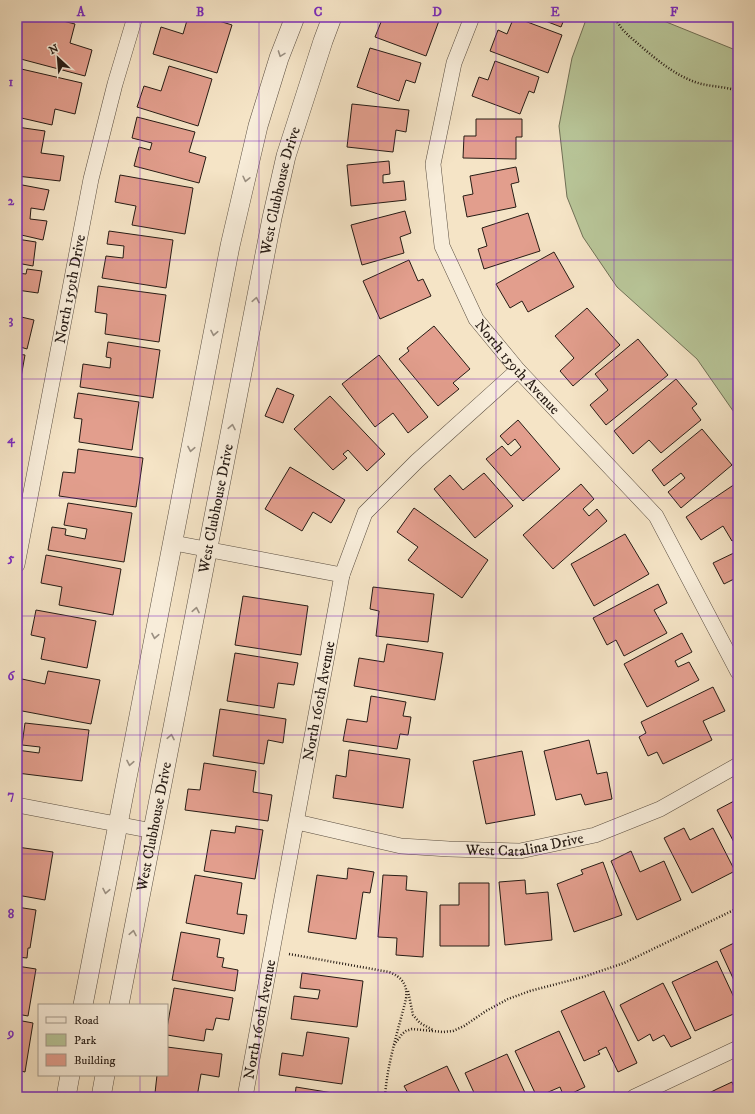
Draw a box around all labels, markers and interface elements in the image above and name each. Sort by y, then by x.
text: A [76,4,86,20]
text: B [196,4,204,20]
text: C [314,4,323,20]
text: D [432,4,442,20]
text: E [550,4,560,20]
text: F [670,4,679,20]
north arrow [38,38,78,78]
text: N [47,42,61,58]
one-way arrow [278,50,286,57]
text: 1 [9,74,14,90]
street label: West Clubhouse Drive [256,124,305,258]
one-way arrow [242,175,250,182]
text: 2 [8,193,15,209]
street label: North 159th Drive [51,233,90,345]
one-way arrow [252,296,260,303]
text: 3 [9,312,14,328]
street label: North 159th Avenue [470,316,564,419]
one-way arrow [210,330,219,336]
one-way arrow [227,424,235,430]
text: 4 [6,431,15,448]
street label: West Clubhouse Drive [194,442,238,576]
one-way arrow [188,446,196,453]
text: 5 [7,550,15,566]
one-way arrow [192,607,200,613]
one-way arrow [152,633,160,639]
street label: North 160th Avenue [299,639,340,762]
text: 6 [8,668,16,684]
one-way arrow [167,734,175,740]
one-way arrow [127,760,135,766]
street label: West Clubhouse Drive [132,760,176,894]
text: 7 [8,787,15,803]
street label: West Catalina Drive [464,829,585,861]
one-way arrow [102,888,110,894]
text: 8 [8,906,15,922]
one-way arrow [128,929,137,936]
street label: North 160th Avenue [240,958,280,1081]
legend [38,1004,168,1076]
text: Road [74,1013,99,1028]
text: 9 [7,1025,14,1041]
text: Park [74,1033,96,1048]
text: Building [74,1053,115,1068]

